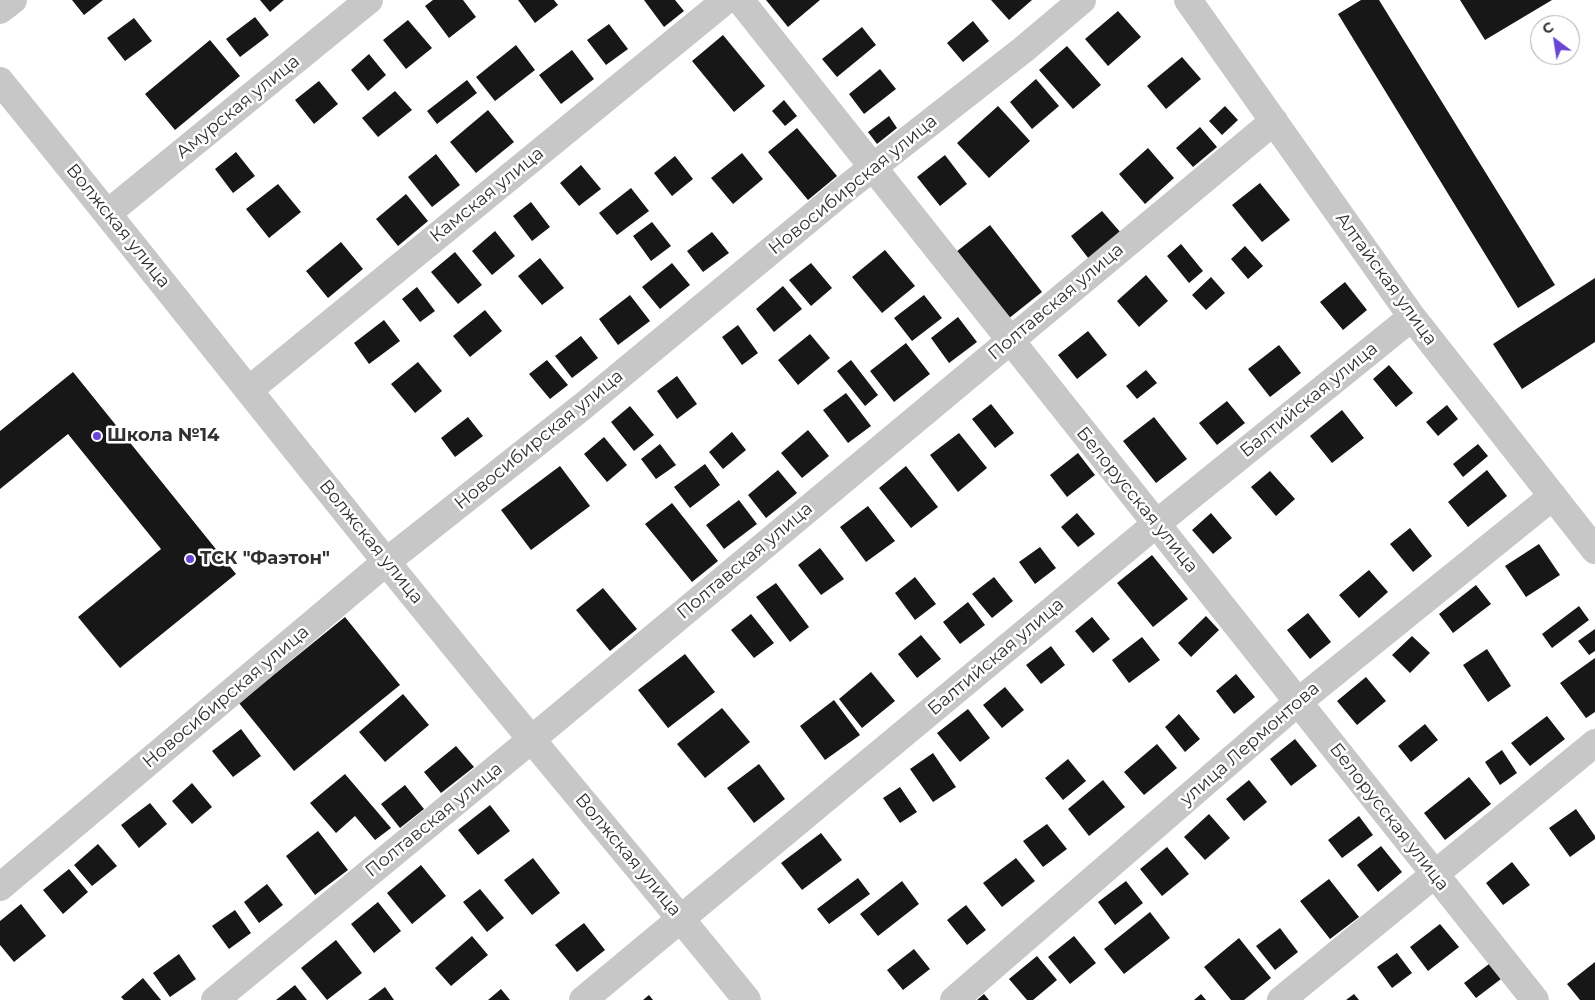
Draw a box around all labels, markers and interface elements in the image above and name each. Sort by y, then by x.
north arrow [1530,15,1580,65]
text: С [1539,18,1557,38]
street label: Амурская улица [172,51,304,163]
street label: Новосибирская улица [764,110,942,260]
street label: Камская улица [426,143,548,247]
street label: Волжская улица [61,160,175,292]
street label: Алтайская улица [1331,208,1441,350]
street label: Полтавская улица [984,239,1128,365]
street label: Балтийская улица [1236,338,1382,462]
street label: Новосибирская улица [450,365,628,515]
street label: Белорусская улица [1072,423,1202,577]
place label: Школа №14 [107,425,219,447]
marker: Школа №14 [91,430,103,442]
street label: Волжская улица [314,476,428,608]
street label: Полтавская улица [673,498,817,624]
place label: ТСК "Фаэтон" [200,548,330,570]
marker: ТСК "Фаэтон" [184,553,196,565]
street label: Балтийская улица [924,594,1068,720]
street label: Новосибирская улица [138,621,314,773]
street label: улица Лермонтова [1176,678,1324,810]
street label: Белорусская улица [1325,739,1453,895]
street label: Полтавская улица [361,758,507,882]
street label: Волжская улица [570,789,686,921]

